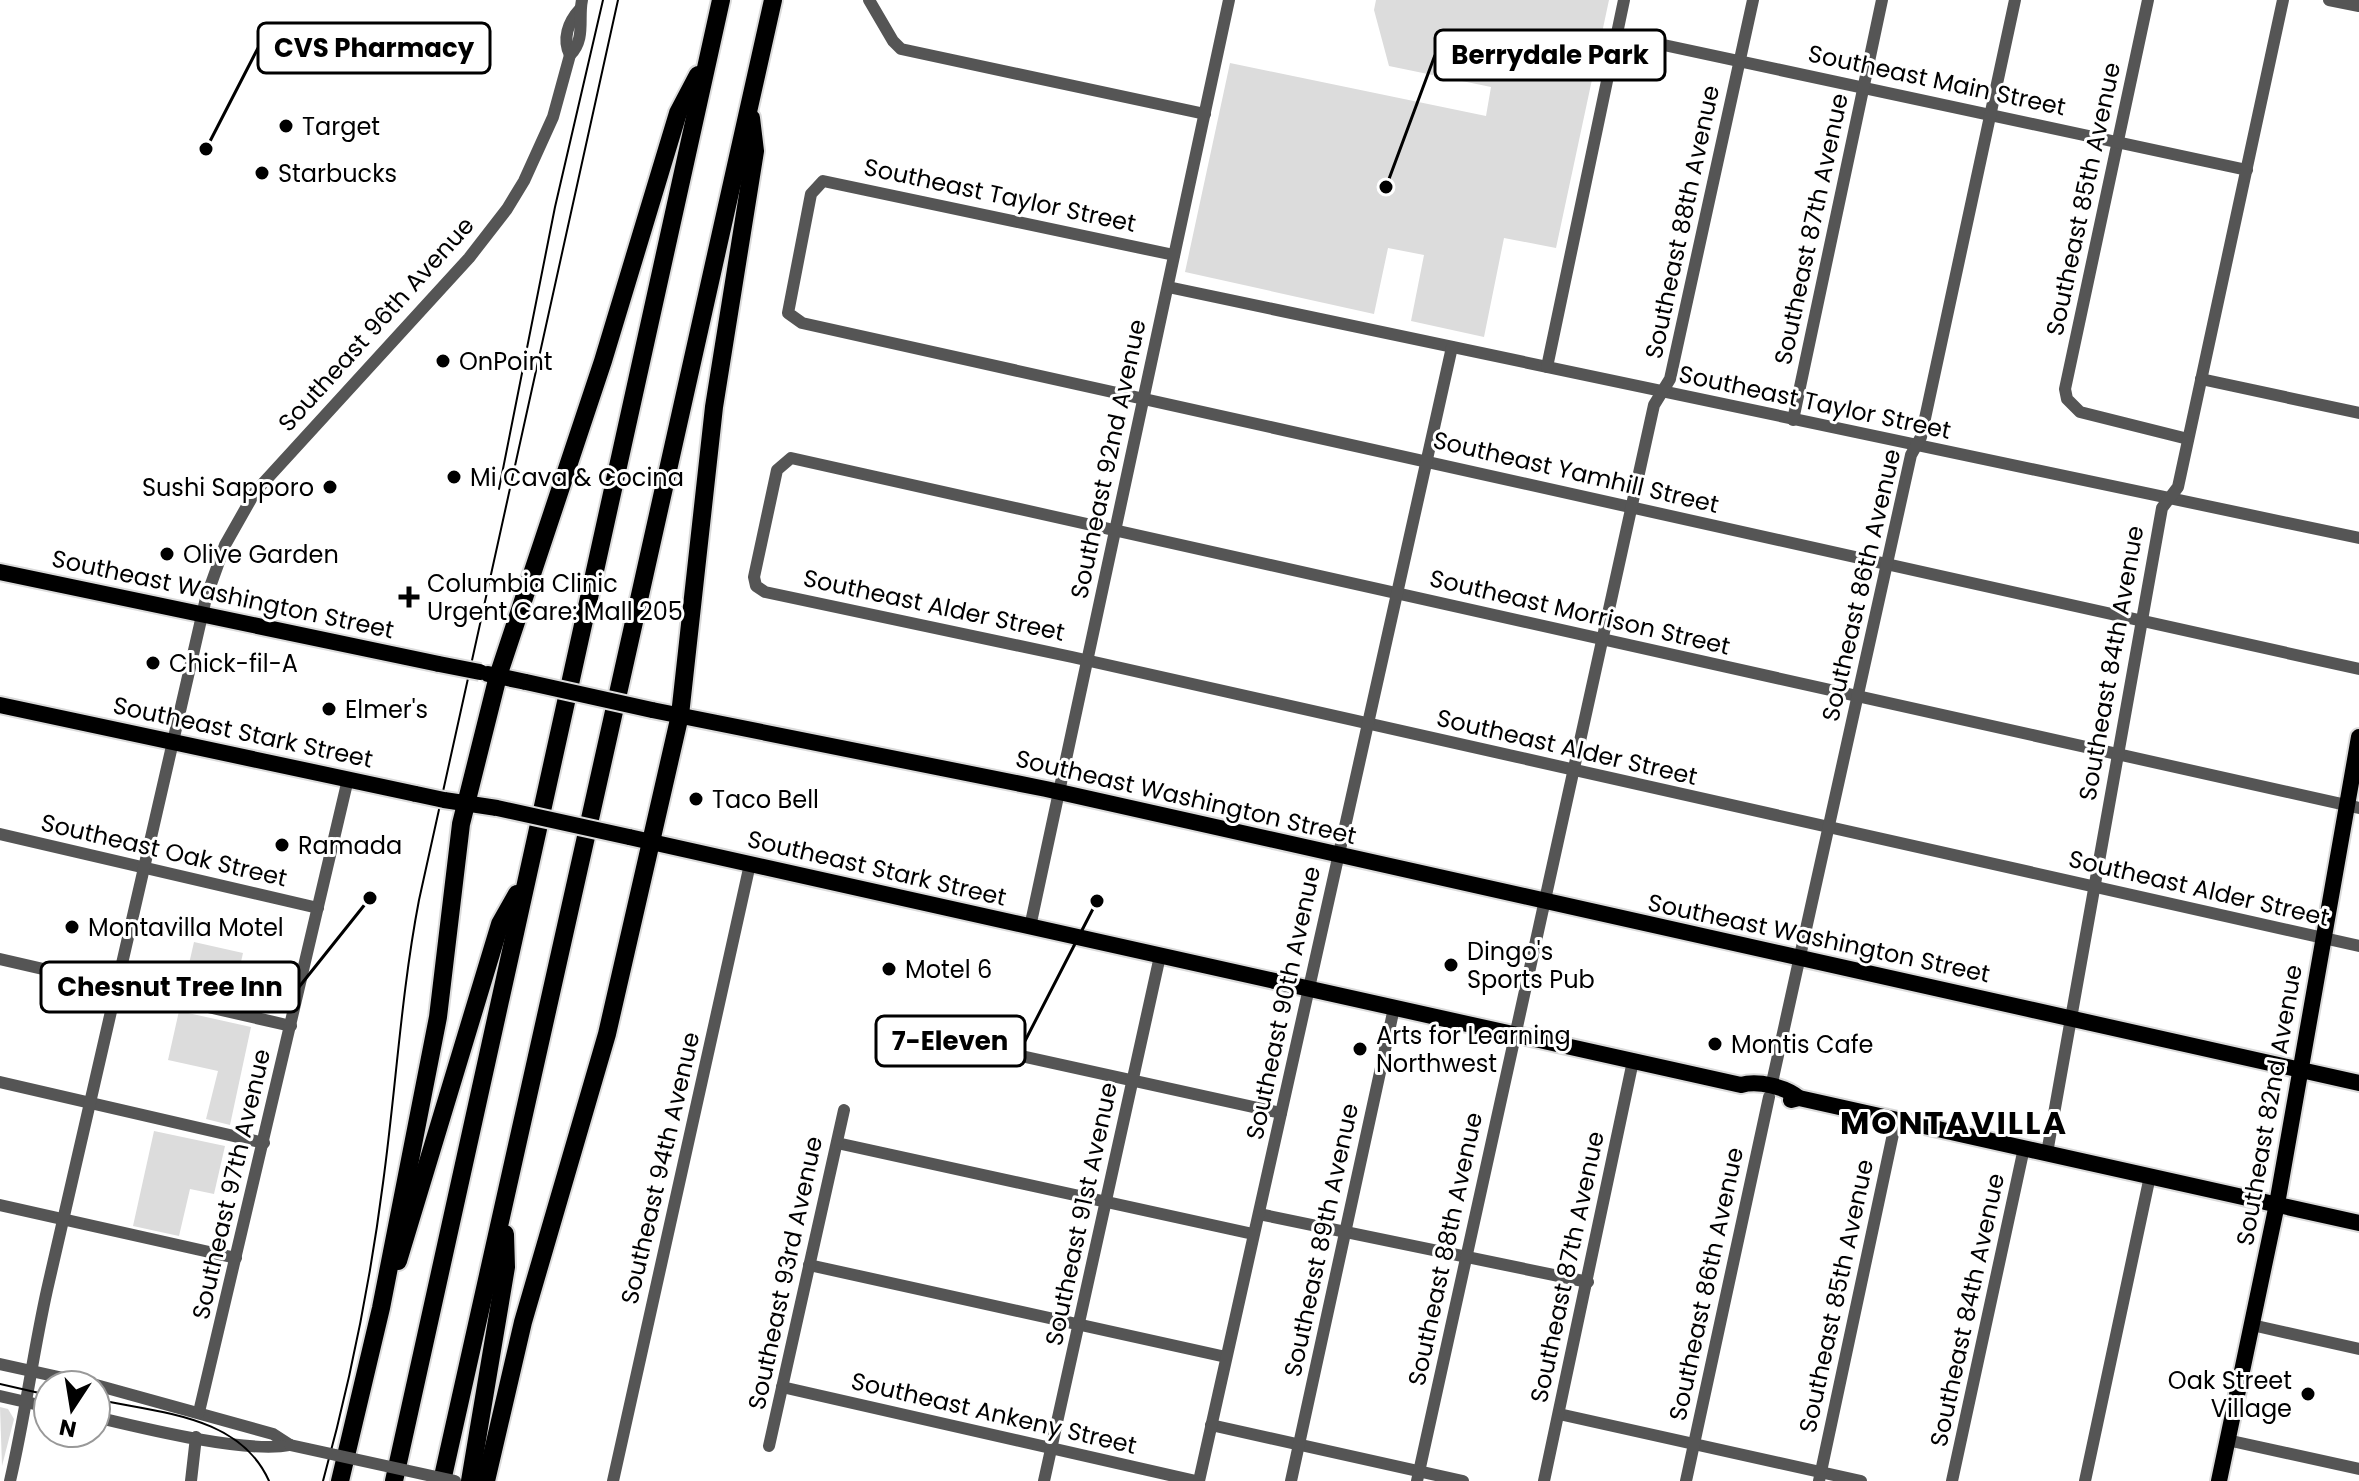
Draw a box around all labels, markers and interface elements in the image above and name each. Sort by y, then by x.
callout: CVS Pharmacy [258,23,490,73]
text: CVS Pharmacy [274,30,475,66]
callout: Berrydale Park [1435,30,1665,80]
text: Berrydale Park [1451,37,1649,73]
street label: Southeast Main Street [1805,37,2069,123]
street label: Southeast 85th Avenue [2038,59,2128,339]
street label: Southeast 88th Avenue [1637,82,1727,362]
street label: Southeast 87th Avenue [1766,90,1856,368]
place label: Target [302,110,380,143]
marker: Target [277,117,295,135]
street label: Southeast Taylor Street [861,150,1139,240]
place label: Starbucks [278,157,397,190]
marker: Starbucks [253,164,271,182]
street label: Southeast 96th Avenue [271,209,481,439]
street label: Southeast 92nd Avenue [1062,316,1154,602]
place label: OnPoint [459,345,552,378]
marker: OnPoint [434,352,452,370]
street label: Southeast Taylor Street [1676,357,1954,447]
street label: Southeast Yamhill Street [1430,423,1722,521]
street label: Southeast 86th Avenue [1814,446,1908,724]
place label: Mi Cava & Cocina [470,461,684,494]
marker: Mi Cava & Cocina [445,468,463,486]
place label: Sushi Sapporo [142,471,314,504]
marker: Sushi Sapporo [321,478,339,496]
street label: Southeast 84th Avenue [2071,523,2151,803]
place label: Olive Garden [183,538,339,571]
street label: Southeast Washington Street [49,542,397,646]
marker: Olive Garden [158,545,176,563]
street label: Southeast Alder Street [800,561,1068,649]
street label: Southeast Morrison Street [1427,561,1733,663]
place label: Columbia Clinic Urgent Care: Mall 205 [427,567,683,628]
marker: Columbia Clinic Urgent Care: Mall 205 [398,586,420,608]
place label: Chick-fil-A [169,647,298,680]
marker: Chick-fil-A [144,654,162,672]
street label: Southeast Stark Street [110,688,376,776]
place label: Elmer's [345,693,428,726]
marker: Elmer's [320,700,338,718]
street label: Southeast Alder Street [1433,701,1701,793]
street label: Southeast Washington Street [1012,742,1360,852]
place label: Taco Bell [712,783,819,816]
marker: Taco Bell [687,790,705,808]
street label: Southeast Oak Street [38,806,290,894]
street label: Southeast Stark Street [744,822,1010,914]
place label: Ramada [298,829,402,862]
marker: Ramada [273,836,291,854]
street label: Southeast Alder Street [2065,842,2333,934]
street label: Southeast 90th Avenue [1238,863,1328,1143]
street label: Southeast Washington Street [1645,886,1993,990]
place label: Montavilla Motel [88,911,284,944]
marker: Montavilla Motel [63,918,81,936]
place label: Dingo's Sports Pub [1467,935,1595,996]
place label: Motel 6 [905,953,992,986]
marker: Dingo's Sports Pub [1442,956,1460,974]
marker: Motel 6 [880,960,898,978]
callout: Chesnut Tree Inn [41,962,299,1012]
street label: Southeast 82nd Avenue [2228,962,2310,1248]
text: Chesnut Tree Inn [57,969,283,1005]
callout: 7-Eleven [876,1016,1025,1066]
place label: Arts for Learning Northwest [1376,1019,1571,1080]
text: 7-Eleven [892,1023,1008,1059]
place label: Montis Cafe [1731,1028,1874,1061]
street label: Southeast 94th Avenue [613,1029,707,1307]
marker: Montis Cafe [1706,1035,1724,1053]
marker: Arts for Learning Northwest [1351,1040,1369,1058]
street label: Southeast 97th Avenue [184,1046,278,1322]
street label: Southeast 91st Avenue [1037,1079,1125,1349]
street label: Southeast 89th Avenue [1276,1100,1366,1380]
district label: MONTAVILLA [1840,1100,2068,1145]
street label: Southeast 88th Avenue [1400,1109,1490,1389]
street label: Southeast 87th Avenue [1522,1128,1612,1406]
street label: Southeast 93rd Avenue [740,1133,830,1413]
street label: Southeast 86th Avenue [1661,1144,1751,1424]
street label: Southeast 85th Avenue [1791,1156,1881,1436]
street label: Southeast 84th Avenue [1922,1170,2012,1450]
street label: Southeast Ankeny Street [848,1364,1140,1462]
place label: Oak Street Village [2168,1364,2292,1425]
north arrow [32,1369,112,1449]
marker: Oak Street Village [2299,1385,2317,1403]
text: N [57,1411,79,1445]

